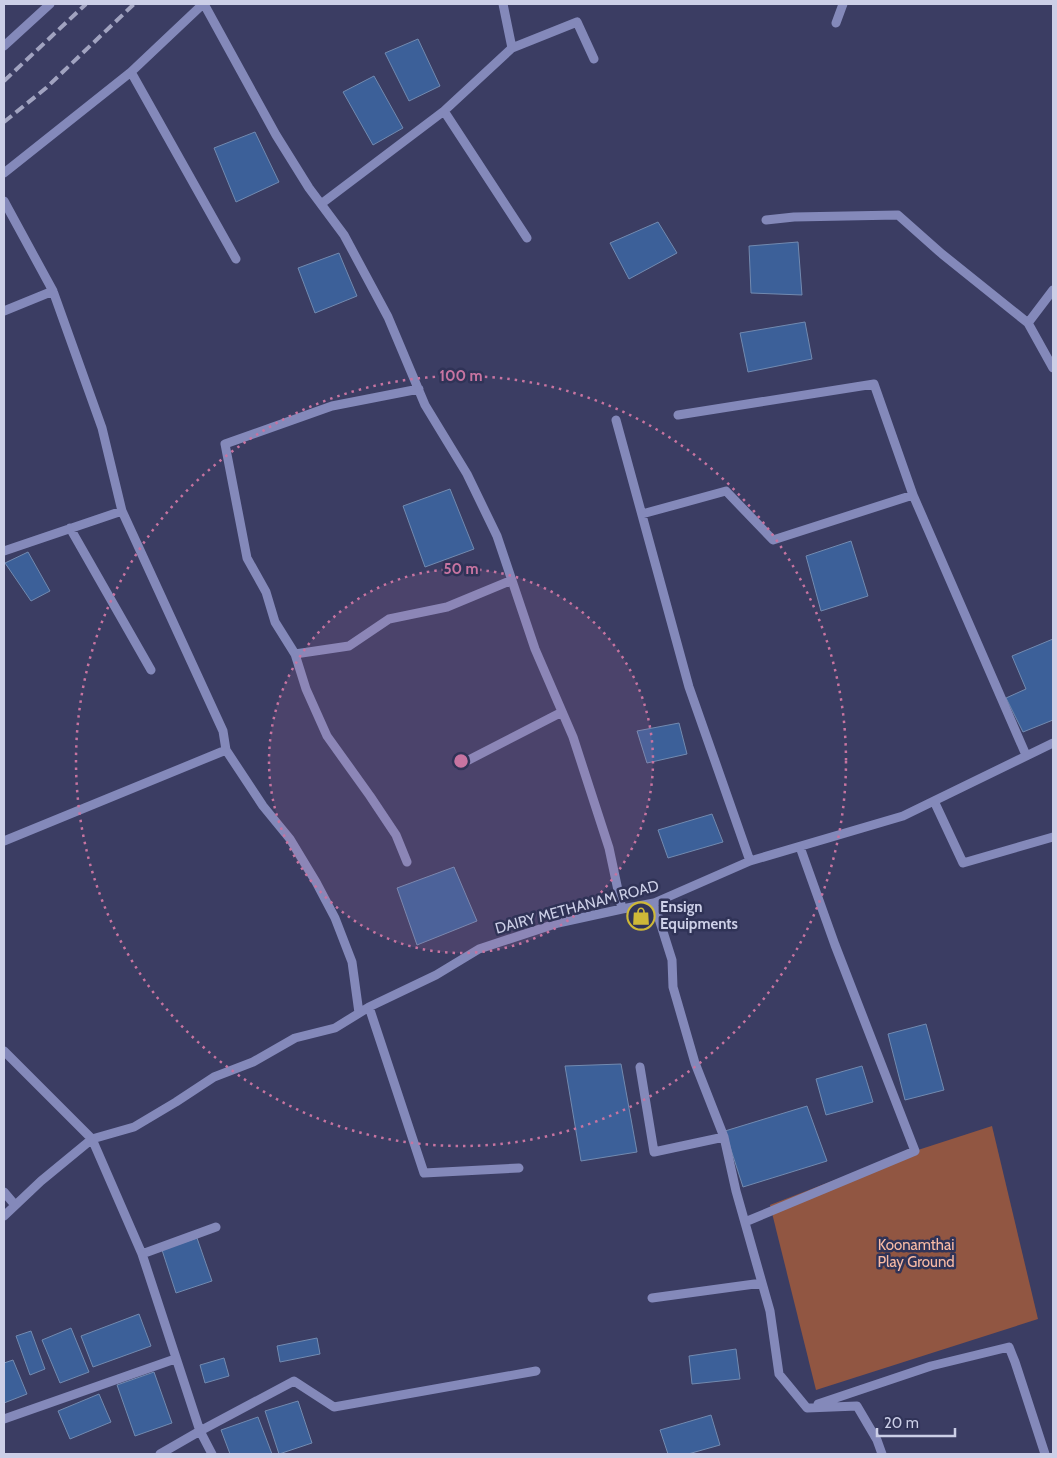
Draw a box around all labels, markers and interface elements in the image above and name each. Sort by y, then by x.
text: 100 m [439,367,483,385]
text: 50 m [443,560,479,578]
centre of rings [452,752,470,770]
street label: DAIRY METHANAM ROAD [493,876,661,938]
place label: Ensign Equipments [660,898,738,933]
shop icon: Ensign Equipments [626,901,656,931]
park label: Koonamthai Play Ground [877,1236,955,1271]
scale bar [877,1406,954,1438]
text: 20 m [884,1414,919,1432]

